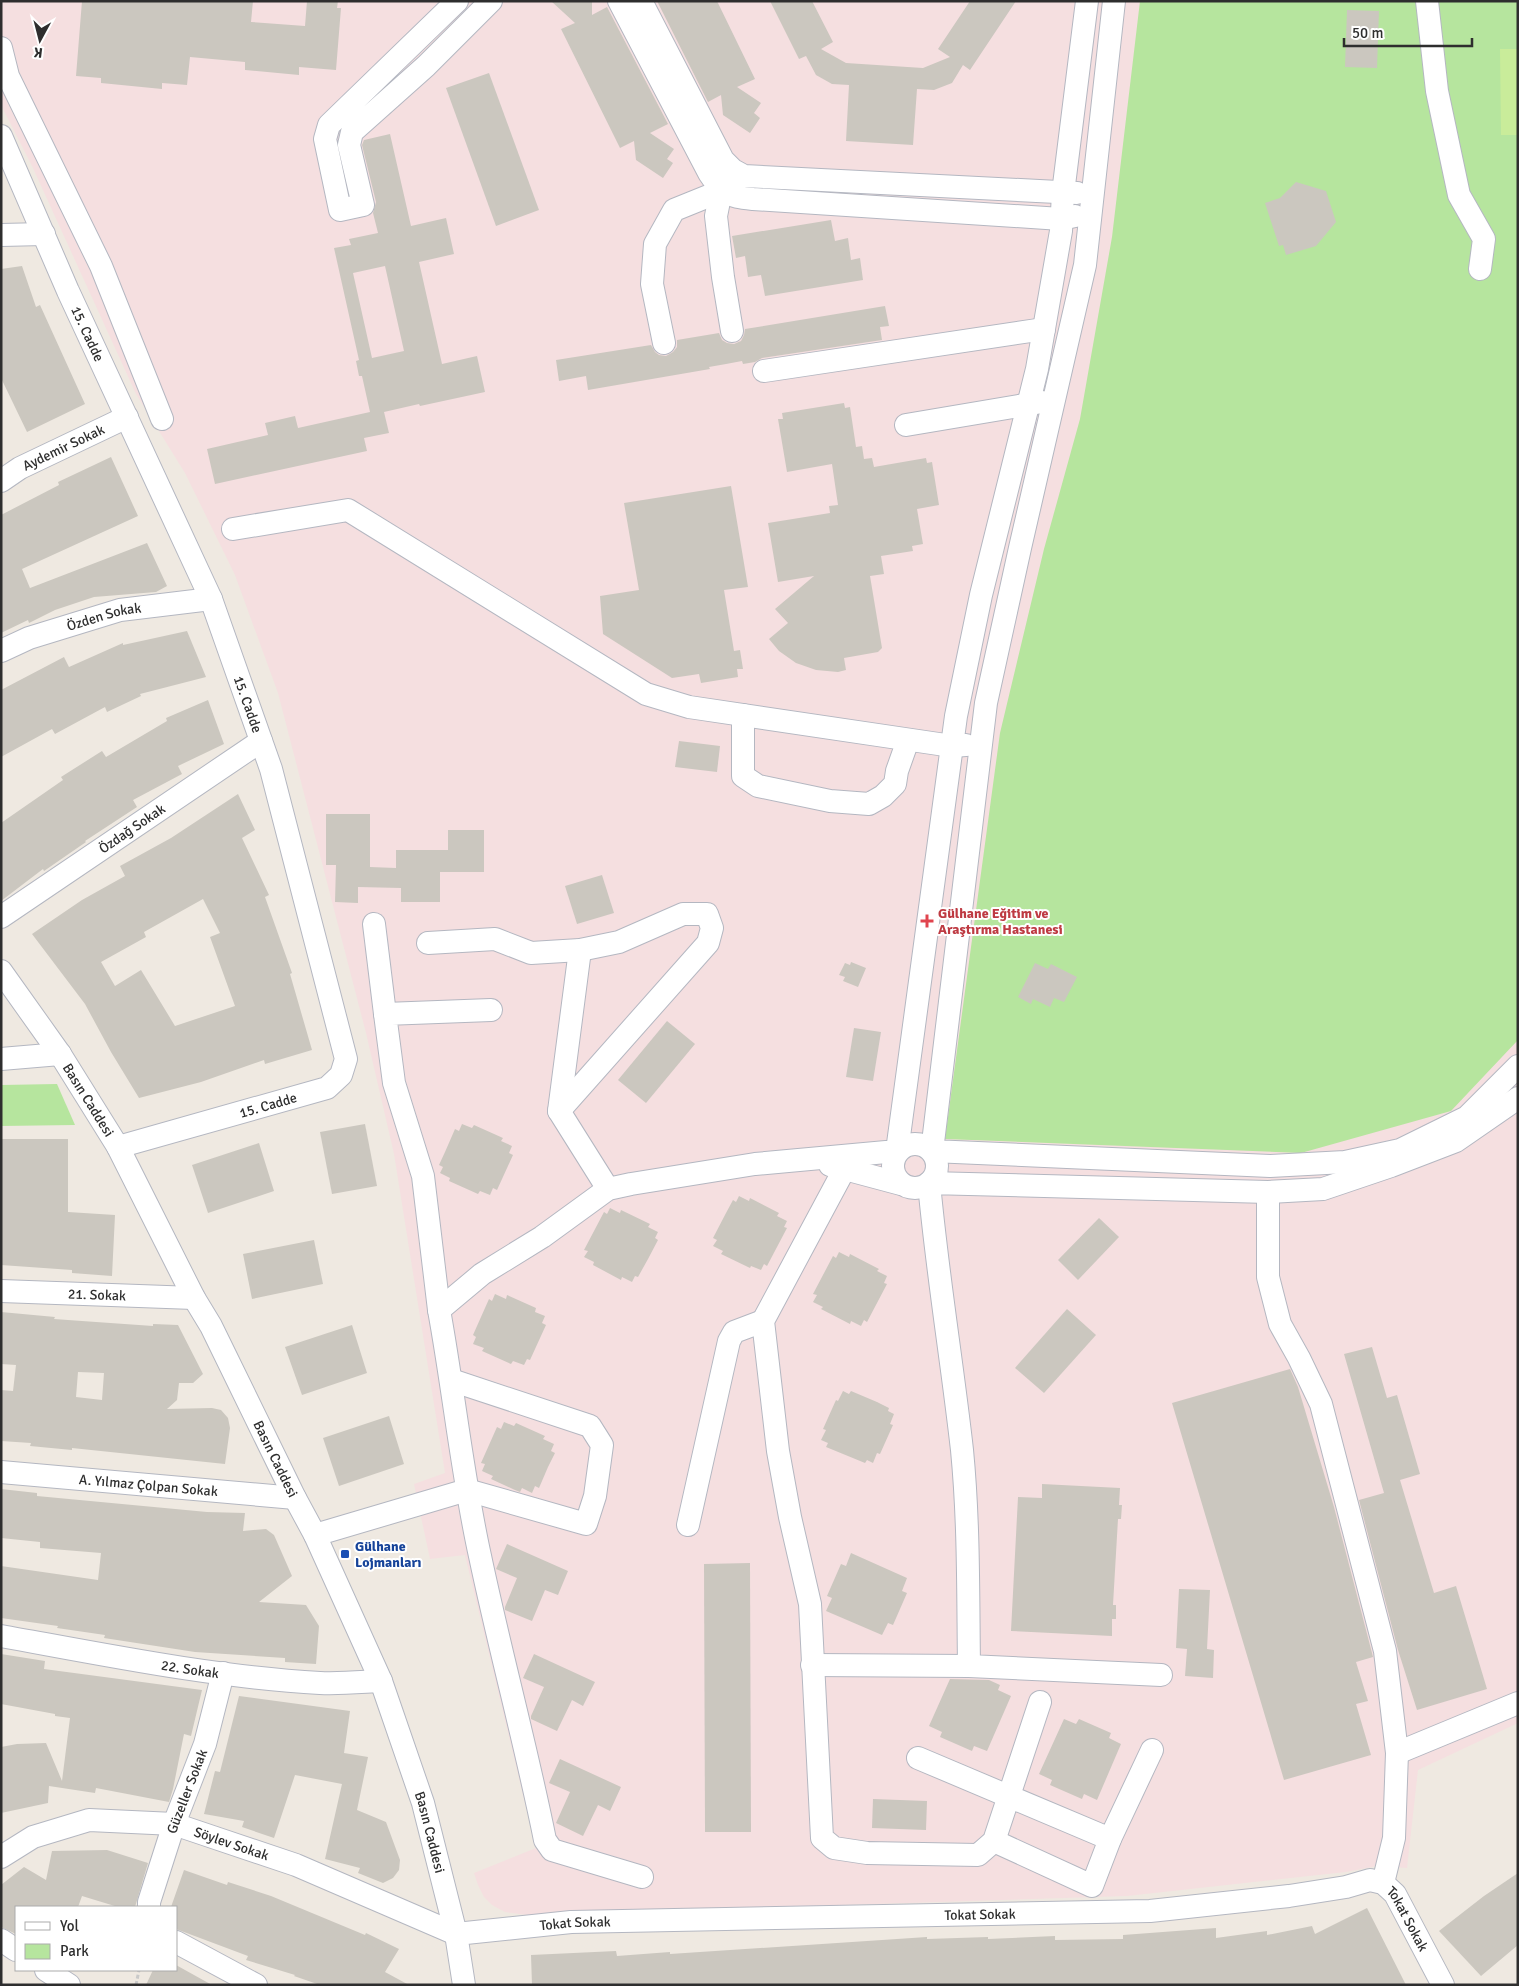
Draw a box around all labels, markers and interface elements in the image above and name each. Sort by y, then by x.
north arrow [15,15,65,65]
scale bar [1344,15,1472,47]
text: 50 m [1352,24,1383,42]
text: K [33,43,44,61]
street label: 15. Cadde [67,304,108,364]
street label: Aydemir Sokak [20,421,107,475]
street label: Özden Sokak [65,600,142,635]
street label: 15. Cadde [230,674,266,735]
street label: Özdağ Sokak [96,800,169,857]
place label: Gülhane Eğitim ve Araştırma Hastanesi [938,905,1063,938]
marker: Gülhane Eğitim ve Araştırma Hastanesi [920,914,934,928]
street label: Basın Caddesi [59,1060,118,1140]
street label: 15. Cadde [237,1089,299,1122]
street label: 21. Sokak [68,1285,126,1305]
street label: Basın Caddesi [249,1418,301,1500]
street label: A. Yılmaz Çolpan Sokak [78,1471,219,1500]
place label: Gülhane Lojmanları [355,1538,422,1571]
marker: Gülhane Lojmanları [339,1548,351,1560]
street label: 22. Sokak [160,1657,220,1682]
street label: Güzeller Sokak [163,1747,211,1836]
street label: Basın Caddesi [411,1789,448,1875]
street label: Söylev Sokak [192,1823,271,1864]
street label: Tokat Sokak [1383,1883,1432,1954]
legend [15,1906,178,1971]
street label: Tokat Sokak [944,1906,1016,1924]
street label: Tokat Sokak [539,1913,611,1934]
text: Yol [60,1917,79,1935]
text: Park [60,1942,89,1960]

